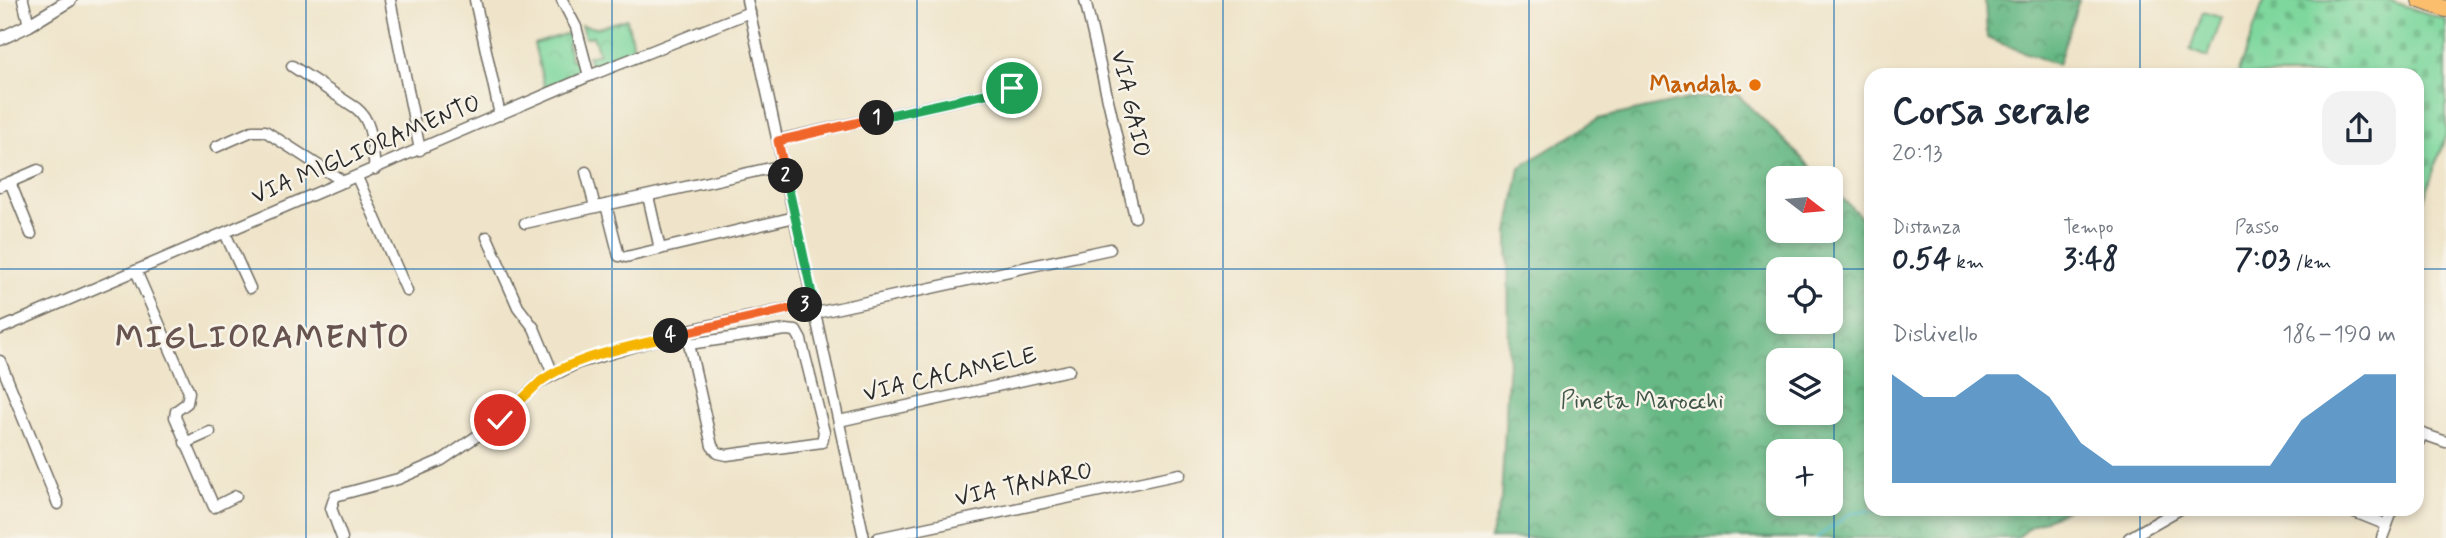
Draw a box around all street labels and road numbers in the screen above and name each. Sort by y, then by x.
street label: VIA GAIO [1103,47,1157,161]
street label: VIA MIGLIORAMENTO [247,88,485,212]
street label: VIA CACAMELE [860,340,1040,410]
street label: VIA TANARO [952,455,1096,515]

